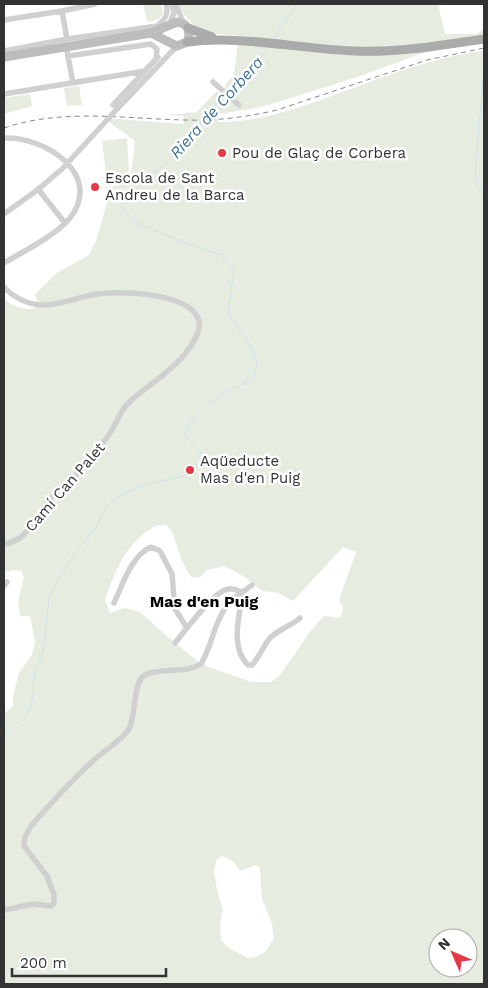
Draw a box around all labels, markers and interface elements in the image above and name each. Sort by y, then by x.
water label: Riera de Corbera [166,52,267,162]
place label: Pou de Glaç de Corbera [232,144,407,162]
marker: Pou de Glaç de Corbera [216,147,228,159]
place label: Escola de Sant Andreu de la Barca [105,169,245,204]
marker: Escola de Sant Andreu de la Barca [89,181,101,193]
street label: Camí Can Palet [21,438,109,535]
place label: Aqüeducte Mas d'en Puig [200,452,300,487]
marker: Aqüeducte Mas d'en Puig [184,464,196,476]
district label: Mas d'en Puig [150,592,258,611]
north arrow [428,928,478,978]
text: N [434,934,453,953]
scale bar [12,946,166,978]
text: 200 m [20,954,67,972]

